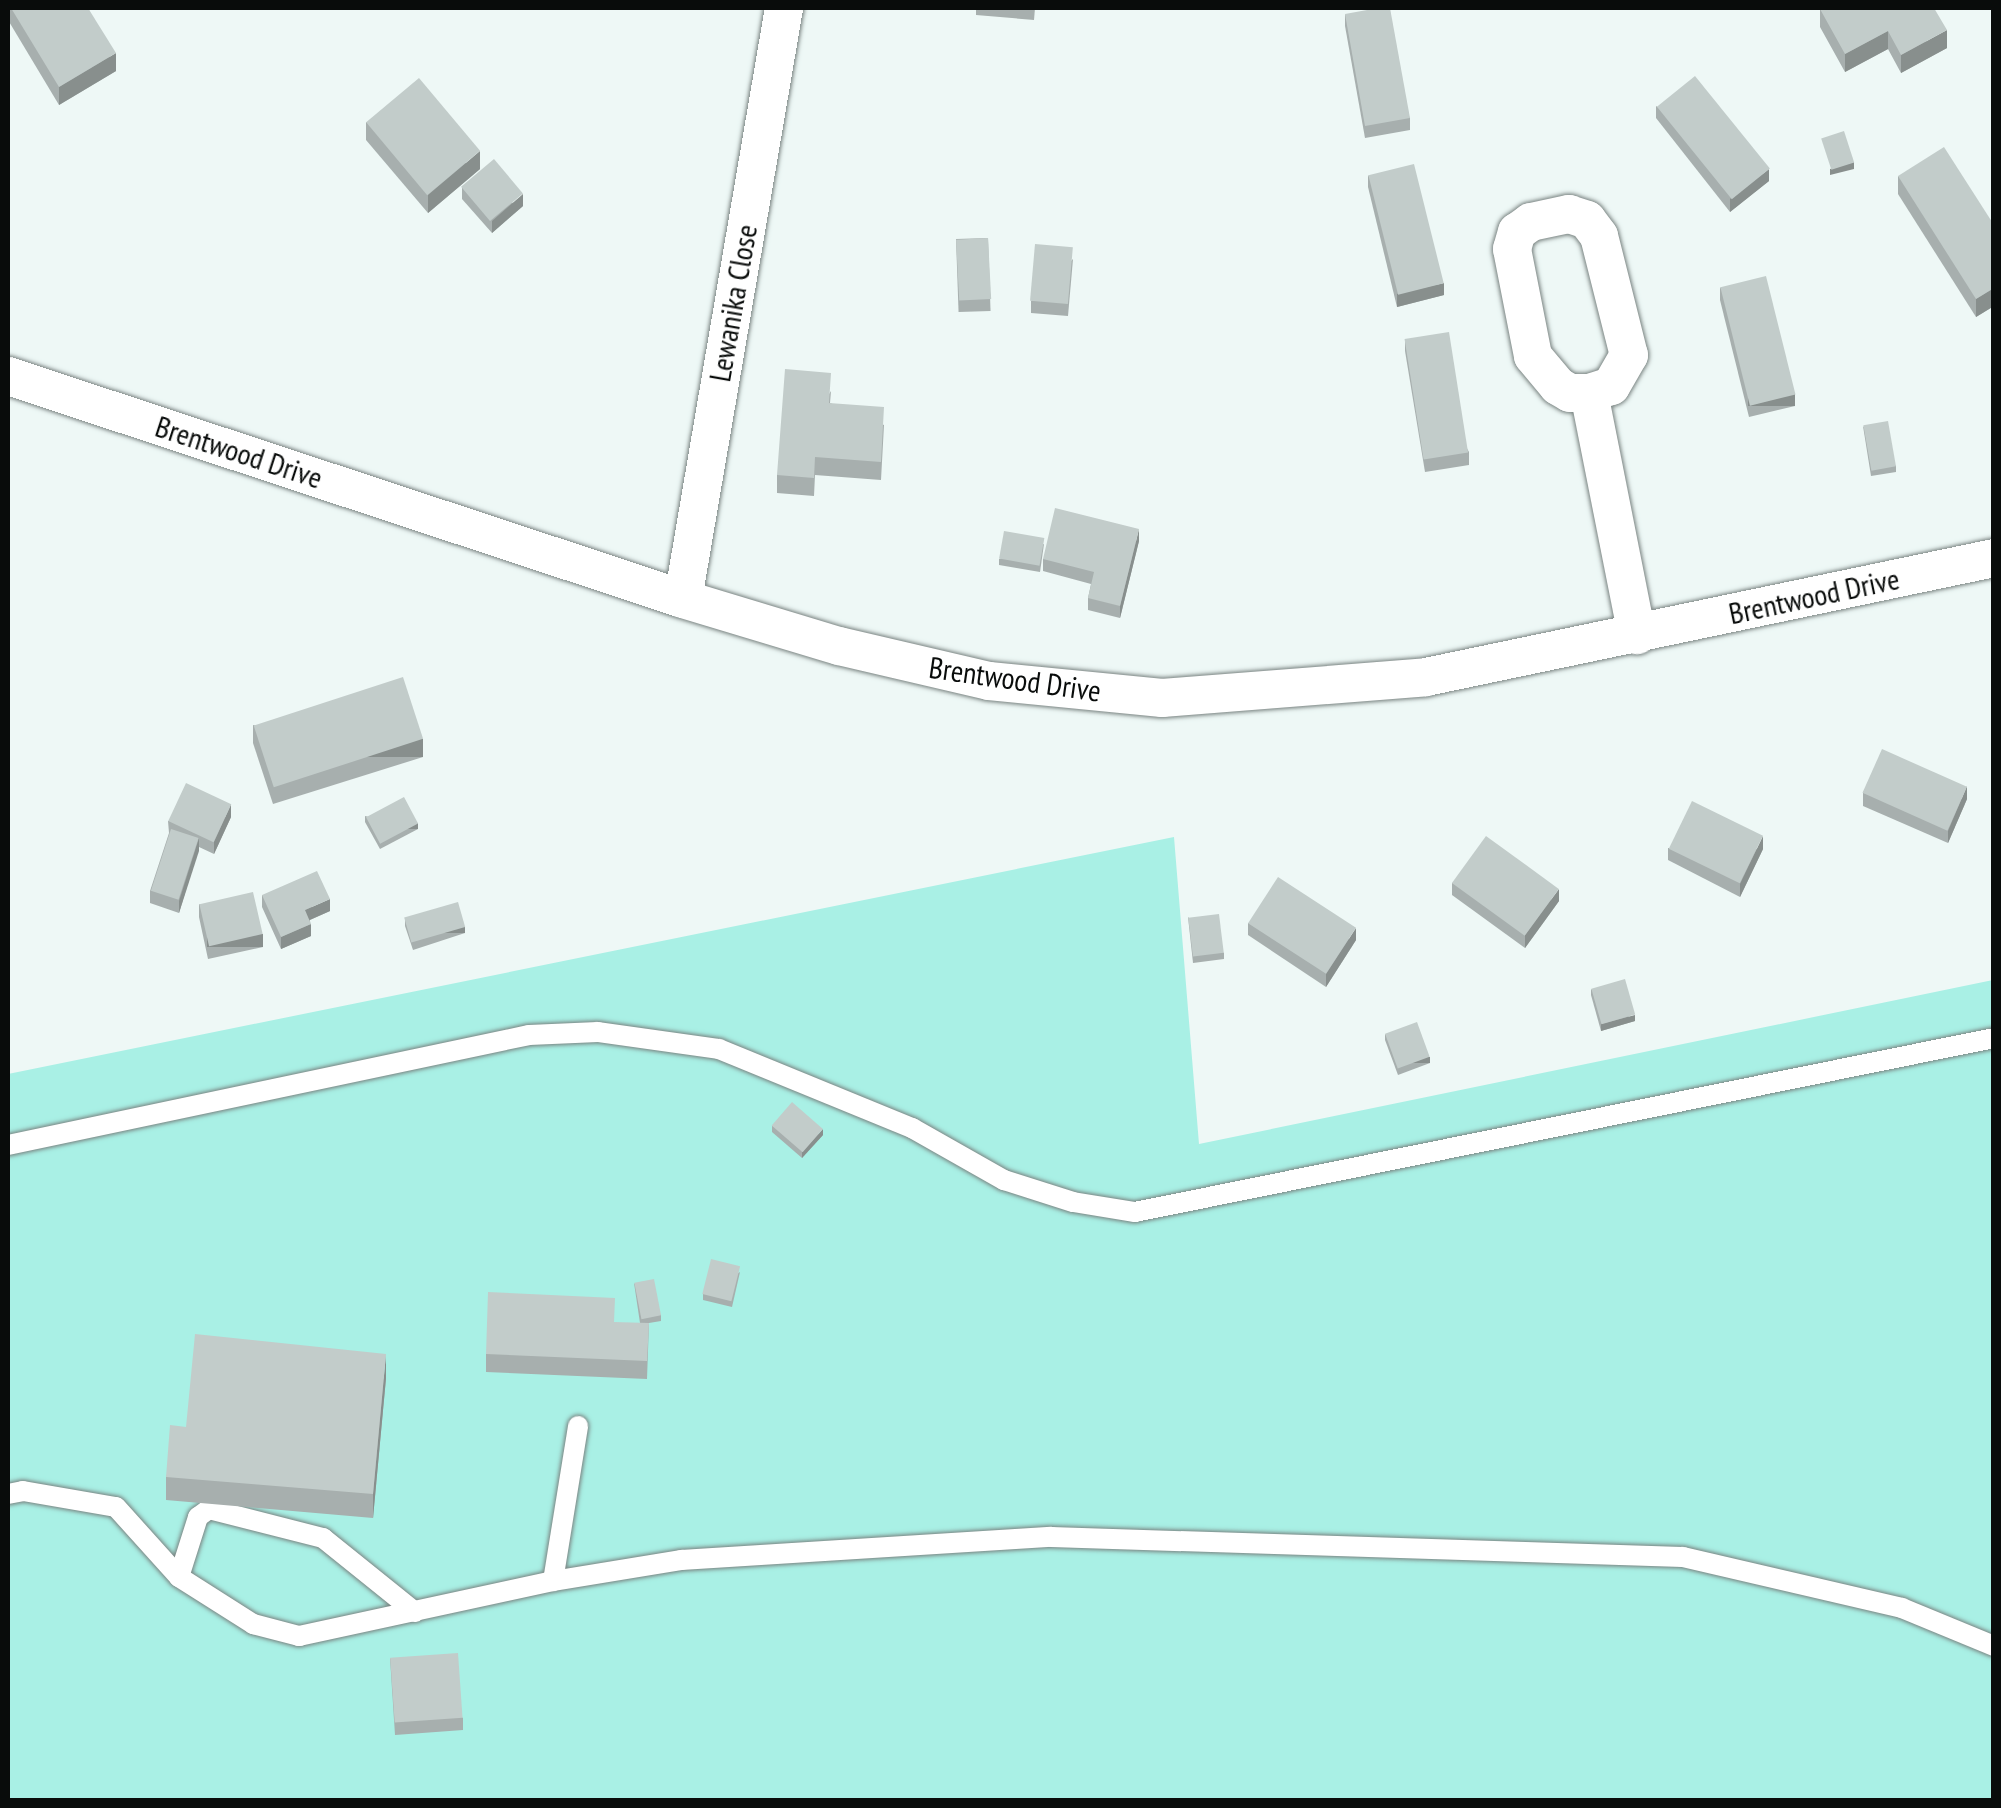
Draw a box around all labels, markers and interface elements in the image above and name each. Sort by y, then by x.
street label: Lewanika Close [701,222,765,384]
street label: Brentwood Drive [151,408,327,496]
street label: Brentwood Drive [1725,560,1903,632]
street label: Brentwood Drive [927,649,1103,709]

